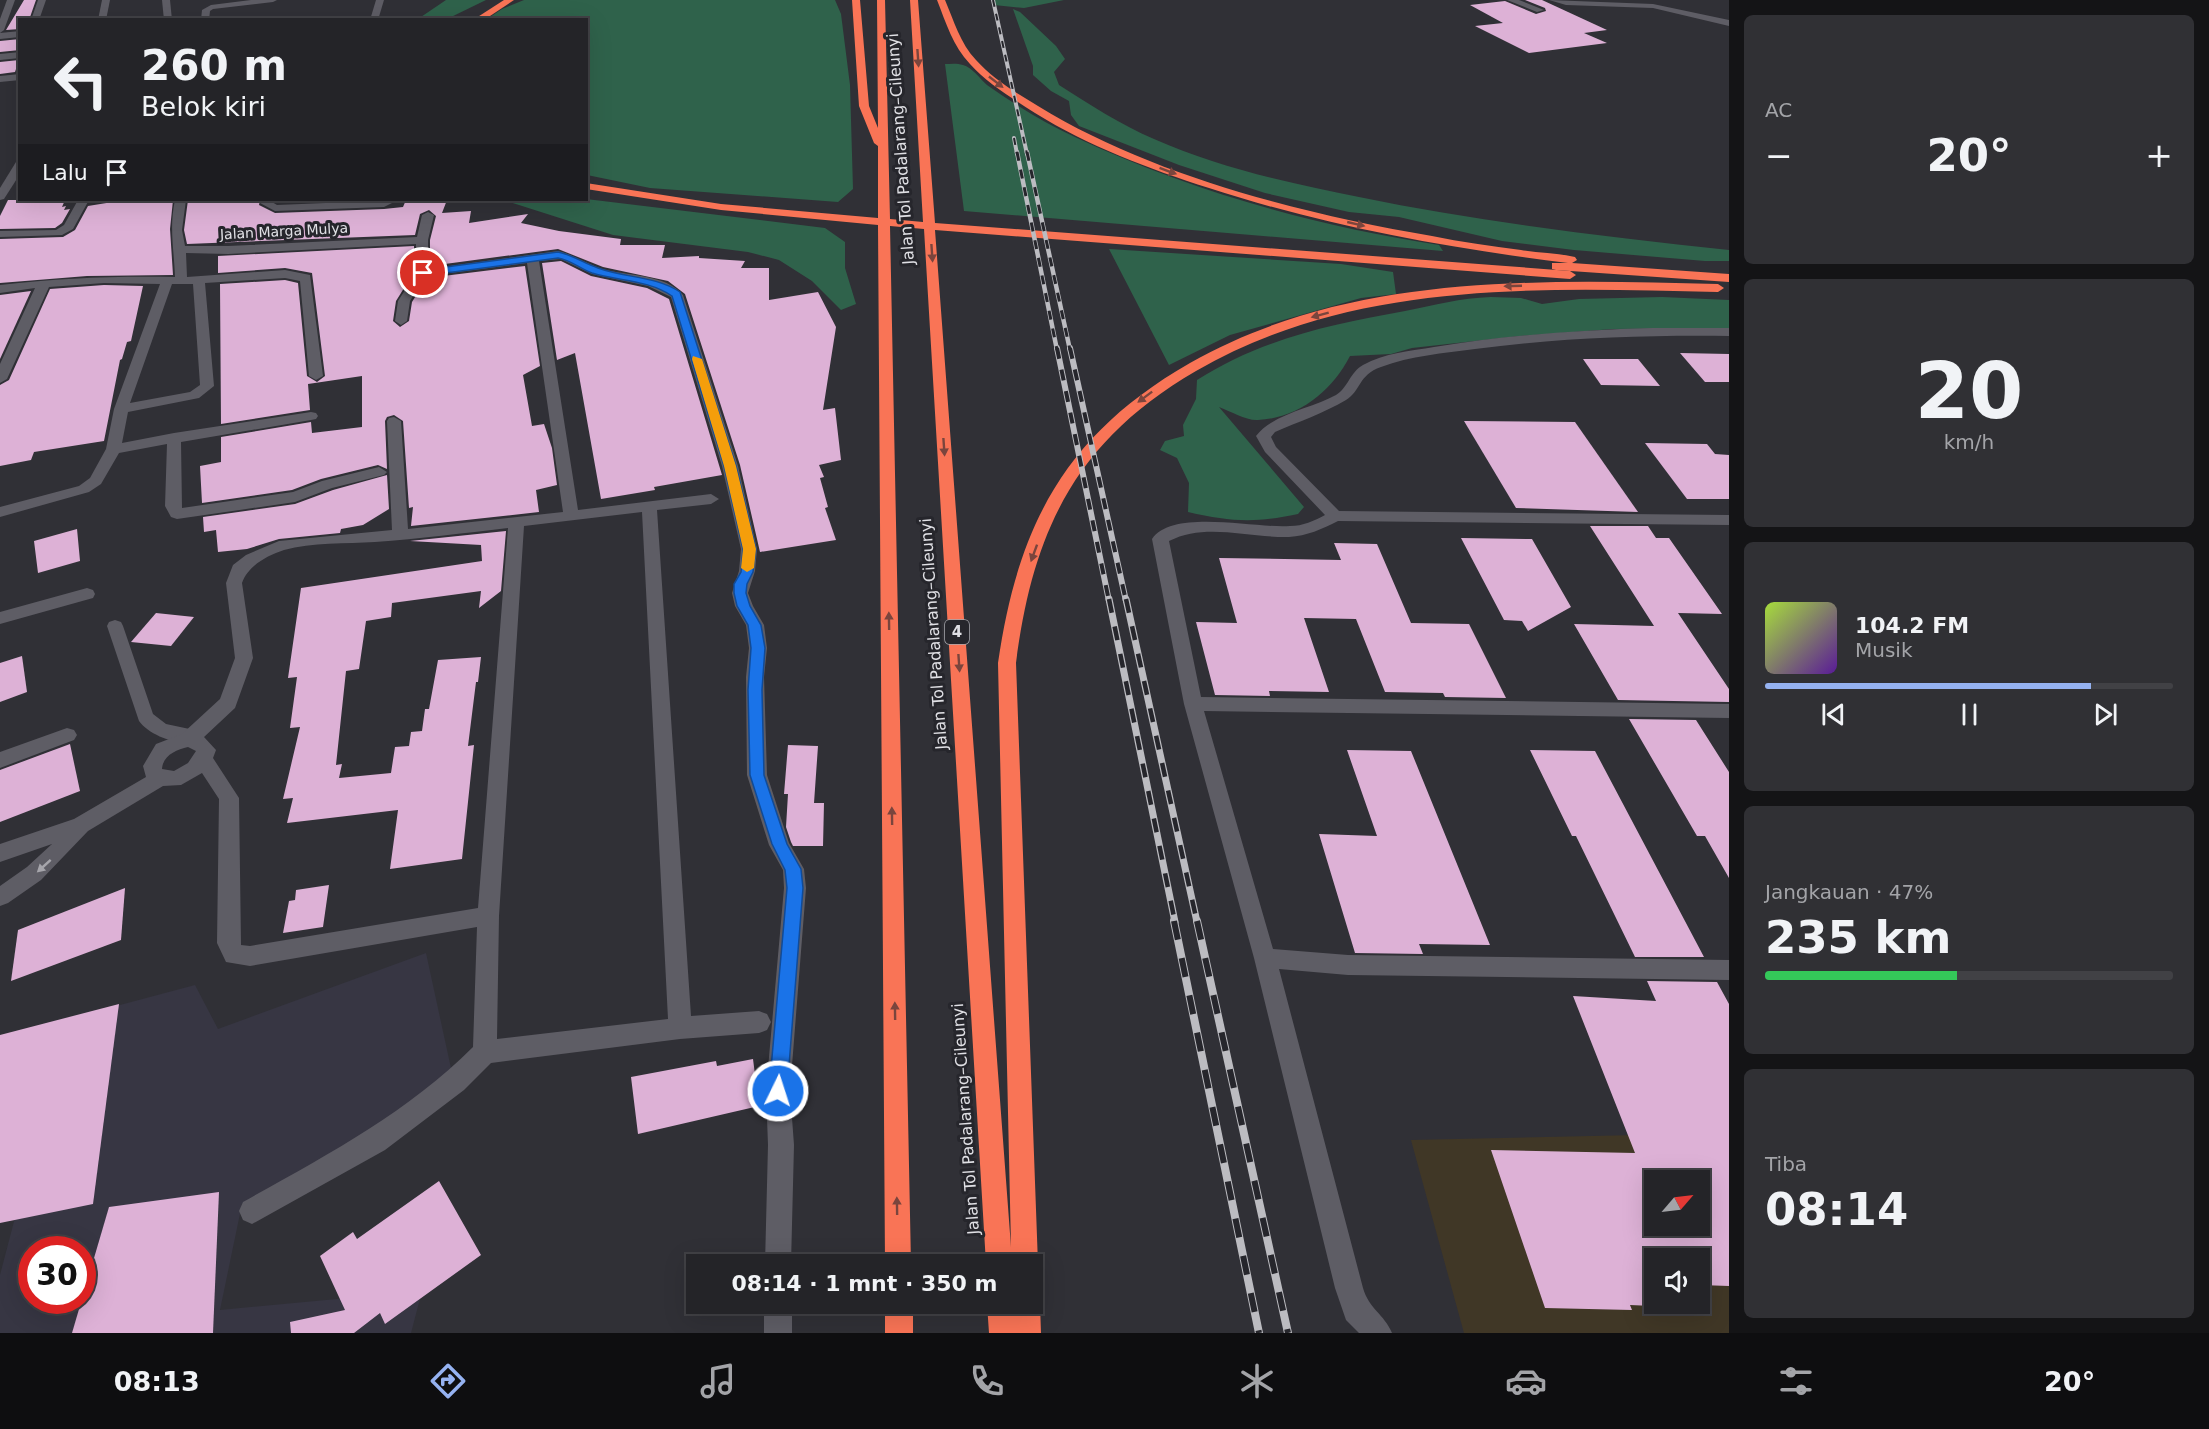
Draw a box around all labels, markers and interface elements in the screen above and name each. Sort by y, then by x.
street label: Jalan Tol Padalarang–Cileunyi [883,33,918,266]
text: 260 m [141,41,287,90]
icon: left [42,42,120,120]
one-way arrow [913,49,923,68]
one-way arrow [987,76,1003,88]
text: Belok kiri [141,91,266,122]
text: AC [1765,98,1792,122]
text: 20° [1926,129,2012,182]
text: − [1765,136,1793,175]
text: + [2145,136,2173,175]
icon: arrive [100,156,133,189]
text: Lalu [42,160,88,185]
one-way arrow [1159,166,1177,176]
street label: Jalan Marga Mulya [219,220,348,242]
one-way arrow [1346,220,1365,229]
one-way arrow [927,243,936,262]
pin [397,247,448,298]
icon: arrive [406,256,439,289]
one-way arrow [1503,282,1522,291]
one-way arrow [1311,310,1329,320]
text: 20 [1915,346,2023,436]
one-way arrow [1138,391,1153,403]
text: km/h [1944,430,1994,454]
one-way arrow [940,438,949,457]
street label: Jalan Tol Padalarang–Cileunyi [916,518,951,751]
one-way arrow [1028,544,1038,562]
one-way arrow [885,612,894,631]
text: 104.2 FM [1855,613,1969,638]
road number: 4 [945,620,969,644]
text: Musik [1855,638,1913,662]
one-way arrow [954,653,963,672]
icon: previous [1817,698,1850,731]
icon: pause [1953,698,1986,731]
icon: next [2089,698,2122,731]
one-way arrow [887,807,897,826]
one-way arrow [37,859,52,873]
text: Jangkauan · 47% [1765,880,1933,904]
text: 235 km [1765,911,1951,964]
one-way arrow [890,1002,900,1021]
street label: Jalan Tol Padalarang–Cileunyi [948,1003,983,1236]
position arrow [746,1059,810,1123]
text: Tiba [1765,1152,1807,1176]
north arrow [1644,1170,1710,1236]
map controls [1644,1170,1710,1314]
text: 08:14 [1765,1183,1908,1236]
one-way arrow [893,1197,902,1216]
speed limit sign: 30 [18,1236,96,1314]
button: sound [1644,1248,1710,1314]
text: 08:14 · 1 mnt · 350 m [732,1271,997,1296]
icon: directions [427,1360,469,1402]
icon: music [697,1360,739,1402]
icon: phone [966,1360,1008,1402]
icon: climate [1236,1360,1278,1402]
icon: car [1505,1360,1547,1402]
icon: filters [1775,1360,1817,1402]
text: 08:13 [114,1366,200,1397]
text: 20° [2044,1366,2095,1397]

